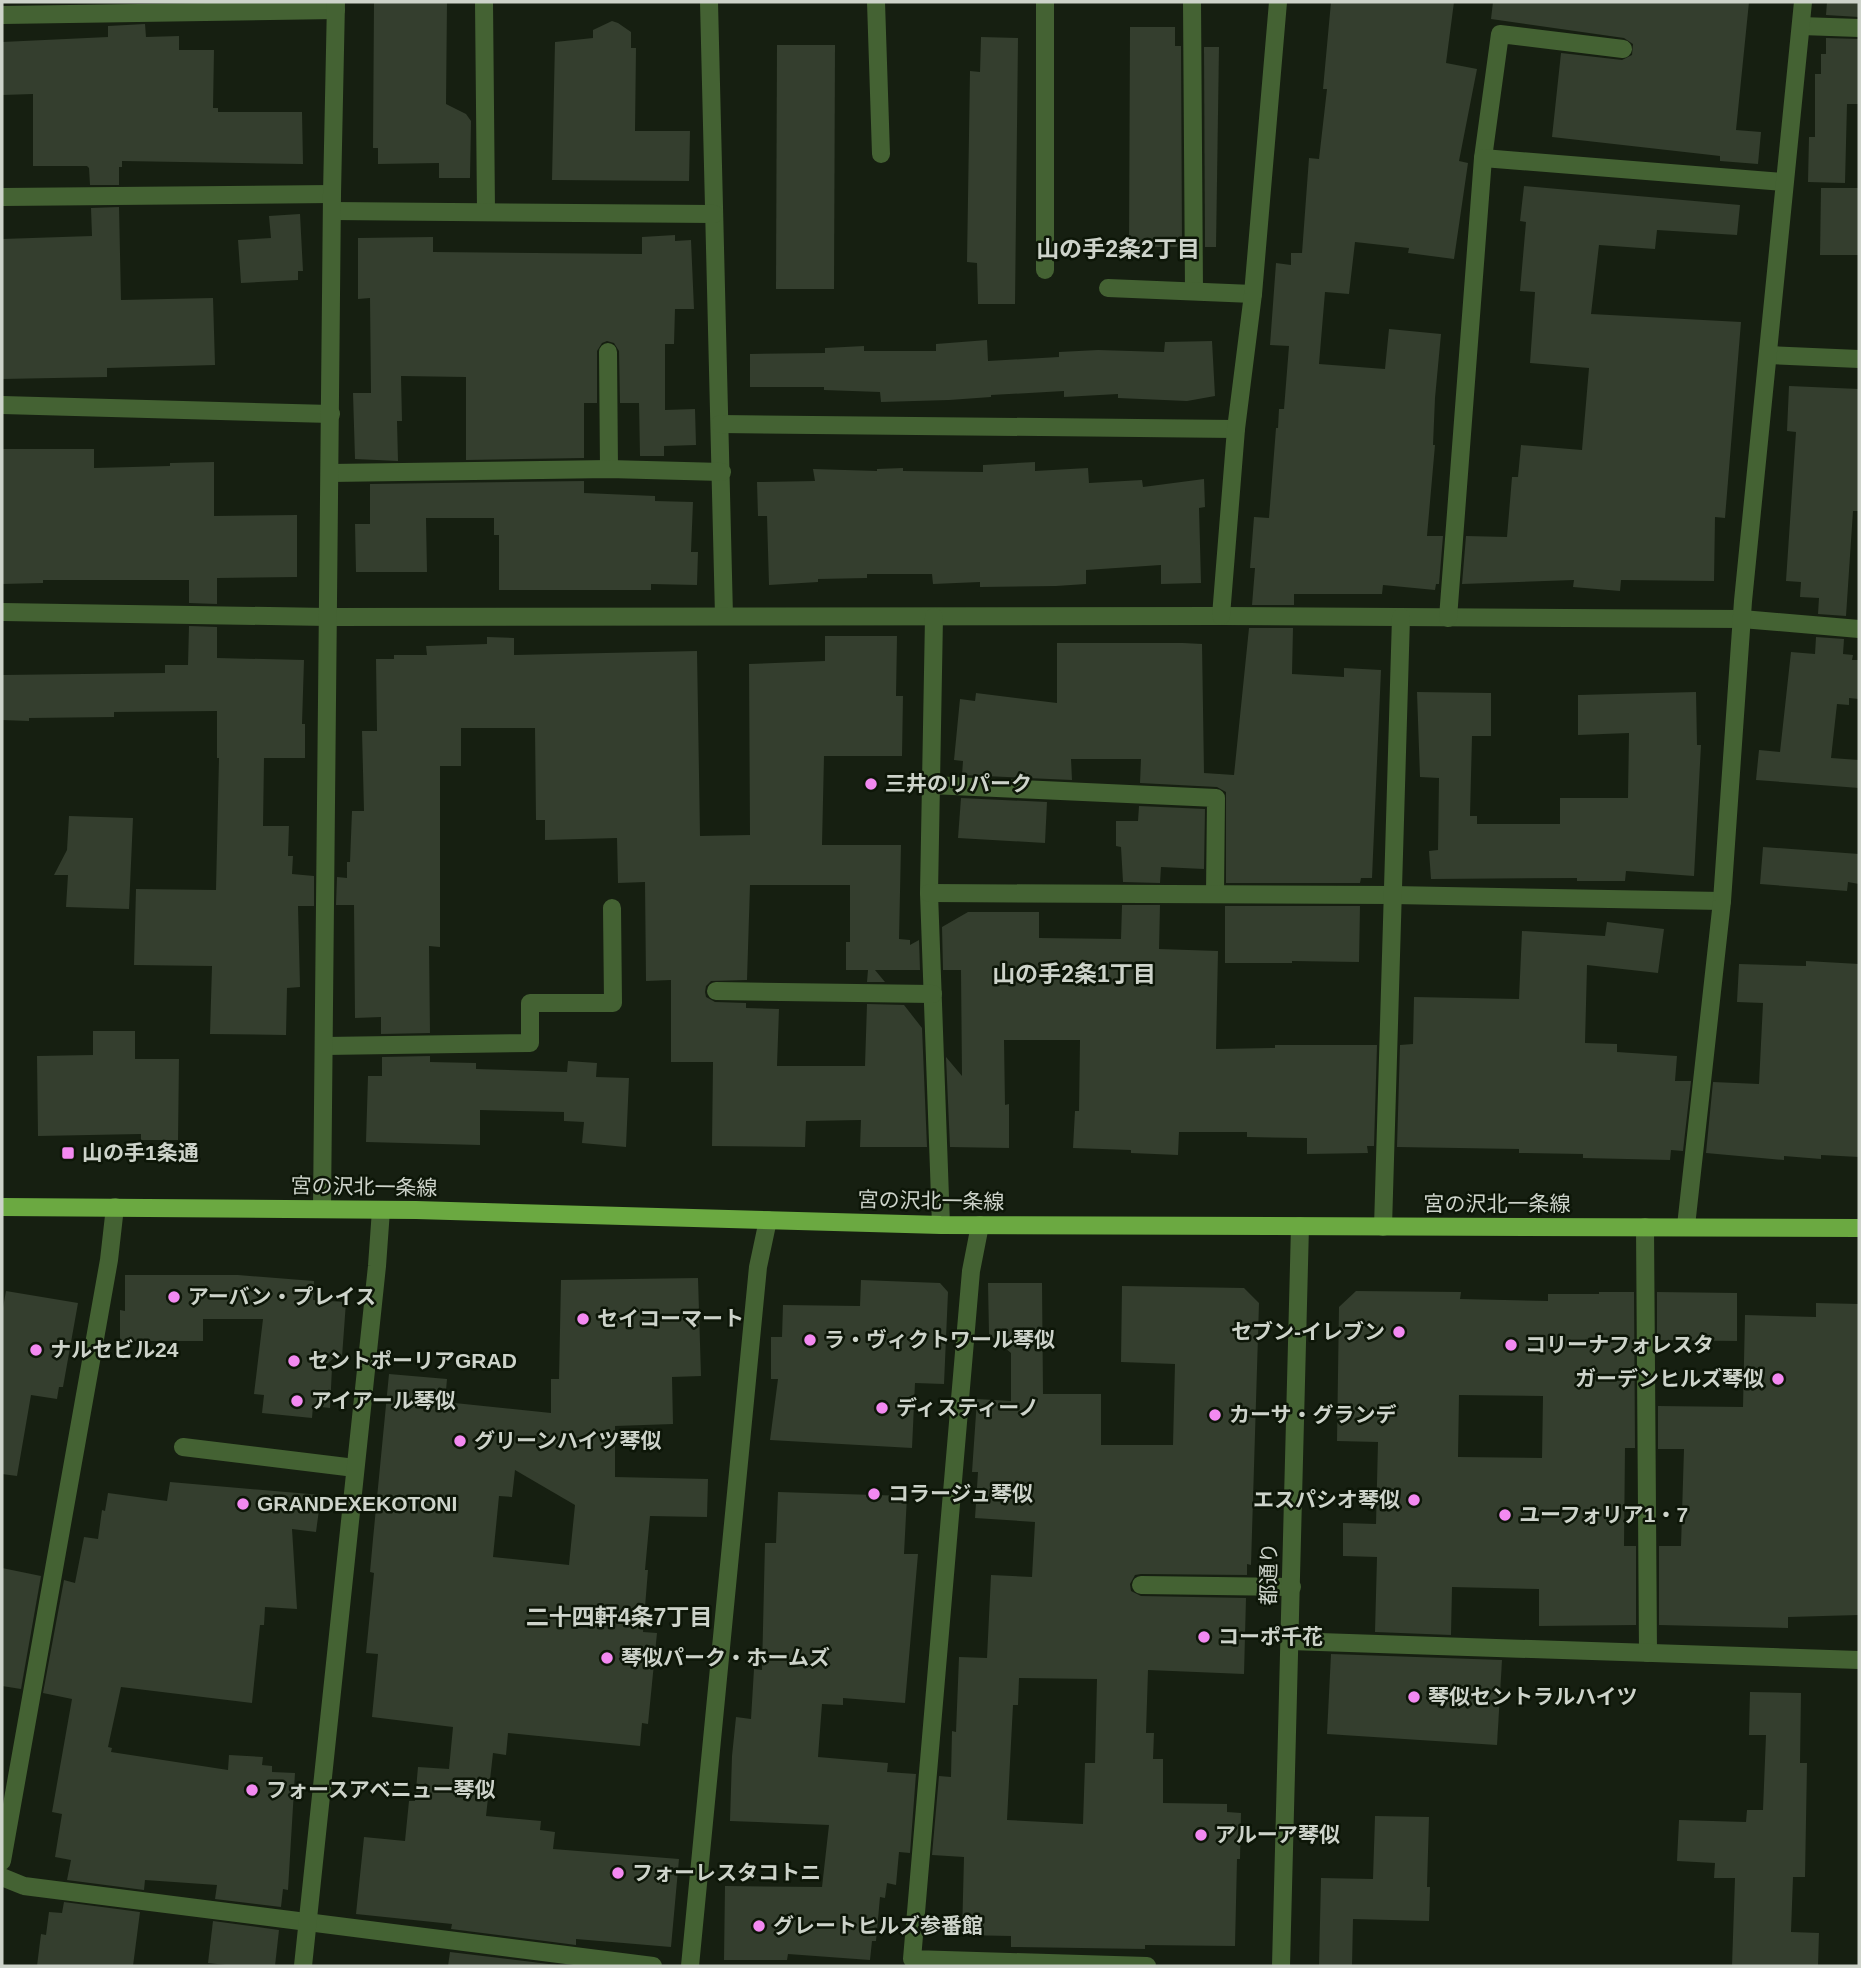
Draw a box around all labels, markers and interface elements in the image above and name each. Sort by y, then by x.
district label: 山の手2条2丁目 [1036,236,1200,262]
place label: 三井のリパーク [885,772,1032,795]
marker: 三井のリパーク [863,776,879,792]
district label: 山の手2条1丁目 [992,961,1156,987]
place label: 山の手1条通 [82,1141,199,1164]
marker: 山の手1条通 [60,1145,76,1161]
street label: 宮の沢北一条線 [290,1174,438,1199]
street label: 宮の沢北一条線 [857,1188,1005,1213]
street label: 宮の沢北一条線 [1424,1192,1571,1215]
place label: アーバン・プレイス [188,1285,376,1308]
marker: アーバン・プレイス [166,1289,182,1305]
place label: セイコーマート [597,1307,744,1330]
marker: セイコーマート [575,1311,591,1327]
place label: セブン-イレブン [1231,1320,1385,1343]
marker: セブン-イレブン [1391,1324,1407,1340]
place label: ラ・ヴィクトワール琴似 [824,1328,1055,1351]
marker: ラ・ヴィクトワール琴似 [802,1332,818,1348]
place label: コリーナフォレスタ [1525,1333,1714,1356]
marker: コリーナフォレスタ [1503,1337,1519,1353]
place label: ナルセビル24 [50,1338,179,1361]
marker: ナルセビル24 [28,1342,44,1358]
place label: セントポーリアGRAD [308,1349,517,1372]
marker: セントポーリアGRAD [286,1353,302,1369]
place label: ガーデンヒルズ琴似 [1575,1367,1764,1390]
marker: ガーデンヒルズ琴似 [1770,1371,1786,1387]
place label: アイアール琴似 [311,1389,456,1412]
marker: アイアール琴似 [289,1393,305,1409]
place label: ディスティーノ [896,1396,1039,1419]
marker: ディスティーノ [874,1400,890,1416]
place label: カーサ・グランデ [1229,1403,1397,1426]
marker: カーサ・グランデ [1207,1407,1223,1423]
place label: グリーンハイツ琴似 [474,1429,662,1452]
marker: グリーンハイツ琴似 [452,1433,468,1449]
place label: コラージュ琴似 [888,1482,1033,1505]
marker: コラージュ琴似 [866,1486,882,1502]
place label: エスパシオ琴似 [1253,1488,1400,1511]
place label: GRANDEXEKOTONI [257,1492,457,1515]
marker: エスパシオ琴似 [1406,1492,1422,1508]
marker: GRANDEXEKOTONI [235,1496,251,1512]
place label: ユーフォリア1・7 [1519,1503,1688,1526]
marker: ユーフォリア1・7 [1497,1507,1513,1523]
street label: 都通り [1256,1542,1281,1606]
district label: 二十四軒4条7丁目 [526,1604,712,1630]
place label: コーポ千花 [1218,1625,1323,1648]
marker: コーポ千花 [1196,1629,1212,1645]
place label: 琴似パーク・ホームズ [621,1646,830,1669]
marker: 琴似パーク・ホームズ [599,1650,615,1666]
place label: 琴似セントラルハイツ [1428,1685,1638,1708]
marker: 琴似セントラルハイツ [1406,1689,1422,1705]
place label: フォースアベニュー琴似 [266,1778,496,1801]
marker: フォースアベニュー琴似 [244,1782,260,1798]
place label: アルーア琴似 [1215,1823,1340,1846]
marker: アルーア琴似 [1193,1827,1209,1843]
place label: フォーレスタコトニ [632,1861,821,1884]
marker: フォーレスタコトニ [610,1865,626,1881]
place label: グレートヒルズ参番館 [773,1914,983,1937]
marker: グレートヒルズ参番館 [751,1918,767,1934]

